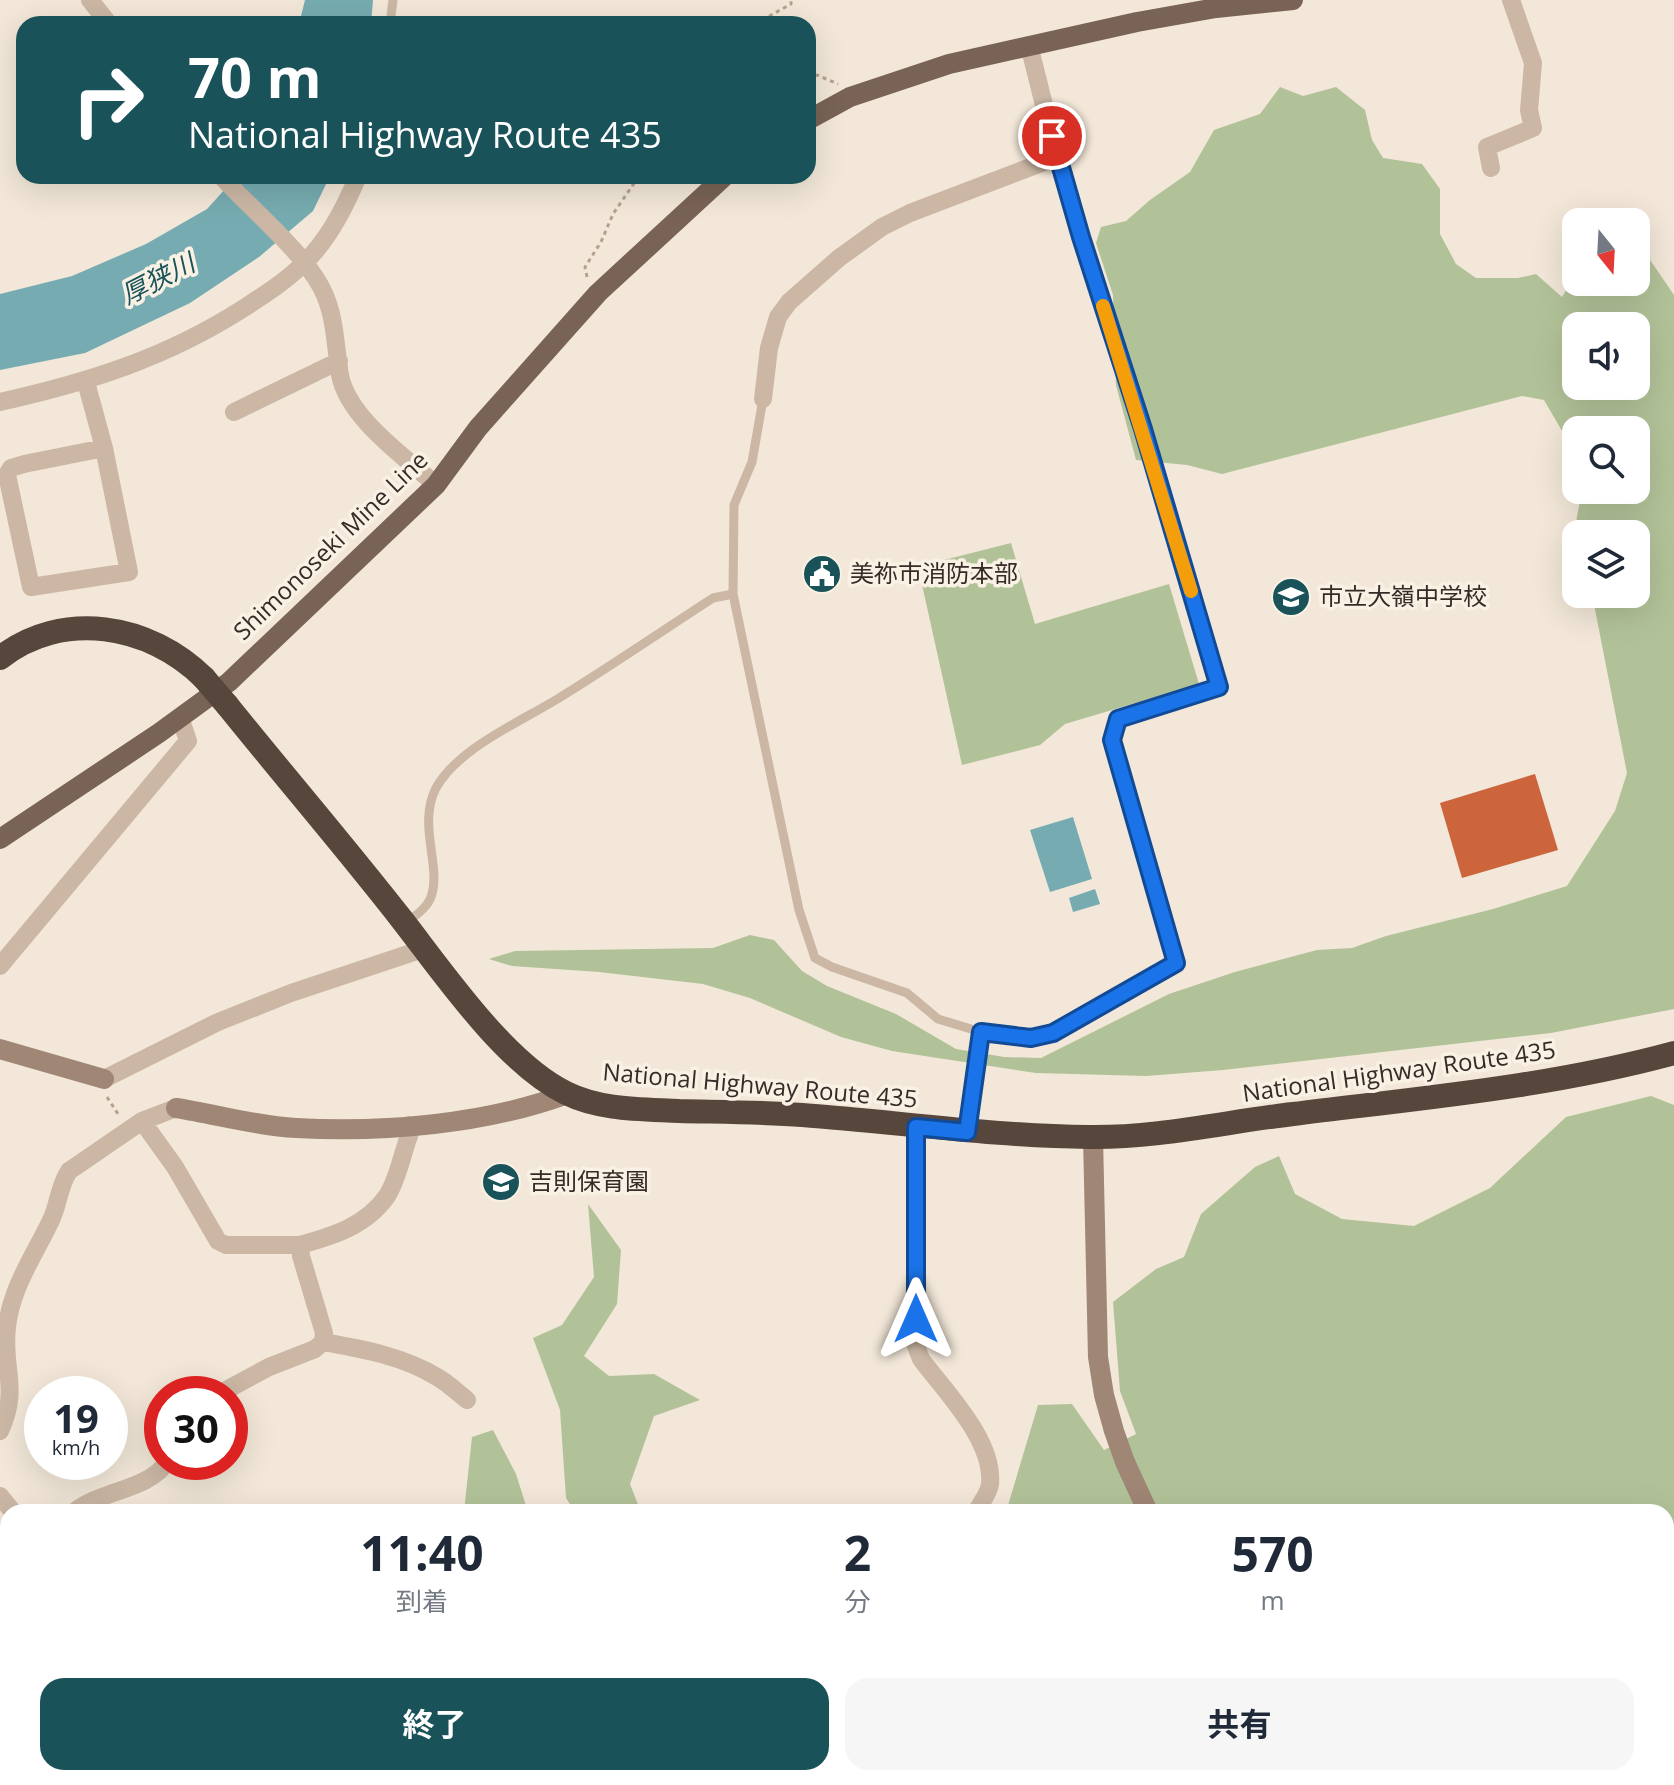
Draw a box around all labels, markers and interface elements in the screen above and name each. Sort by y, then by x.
text: 70 m [188,38,322,114]
icon: right [56,48,160,152]
pin [1018,102,1086,170]
text: National Highway Route 435 [188,110,662,159]
icon: arrive [1030,114,1074,158]
north arrow [1562,208,1650,296]
map controls [1562,208,1650,608]
water label: 厚狭川 [115,243,203,312]
button: sound [1562,312,1650,400]
button: search [1562,416,1650,504]
street label: Shimonoseki Mine Line [226,443,434,647]
button: layers [1562,520,1650,608]
public building icon: 美祢市消防本部 [801,553,843,595]
place label: 美祢市消防本部 [850,556,1018,589]
school or university icon: 市立大嶺中学校 [1270,576,1312,618]
place label: 市立大嶺中学校 [1319,579,1487,612]
street label: National Highway Route 435 [1240,1032,1558,1109]
street label: National Highway Route 435 [601,1054,919,1115]
school or university icon: 吉則保育園 [480,1161,522,1203]
place label: 吉則保育園 [529,1164,649,1197]
position arrow [874,1277,958,1361]
speed limit sign: 30 [144,1376,248,1480]
text: 19 [53,1390,99,1445]
text: km/h [52,1434,100,1461]
text: 11:40 [360,1520,484,1585]
text: 2 [844,1520,871,1585]
text: 570 [1231,1521,1314,1586]
text: m [1261,1582,1285,1618]
text: 到着 [396,1583,448,1619]
text: 分 [845,1583,871,1619]
button: 終了 [40,1678,829,1770]
button: 共有 [845,1678,1634,1770]

